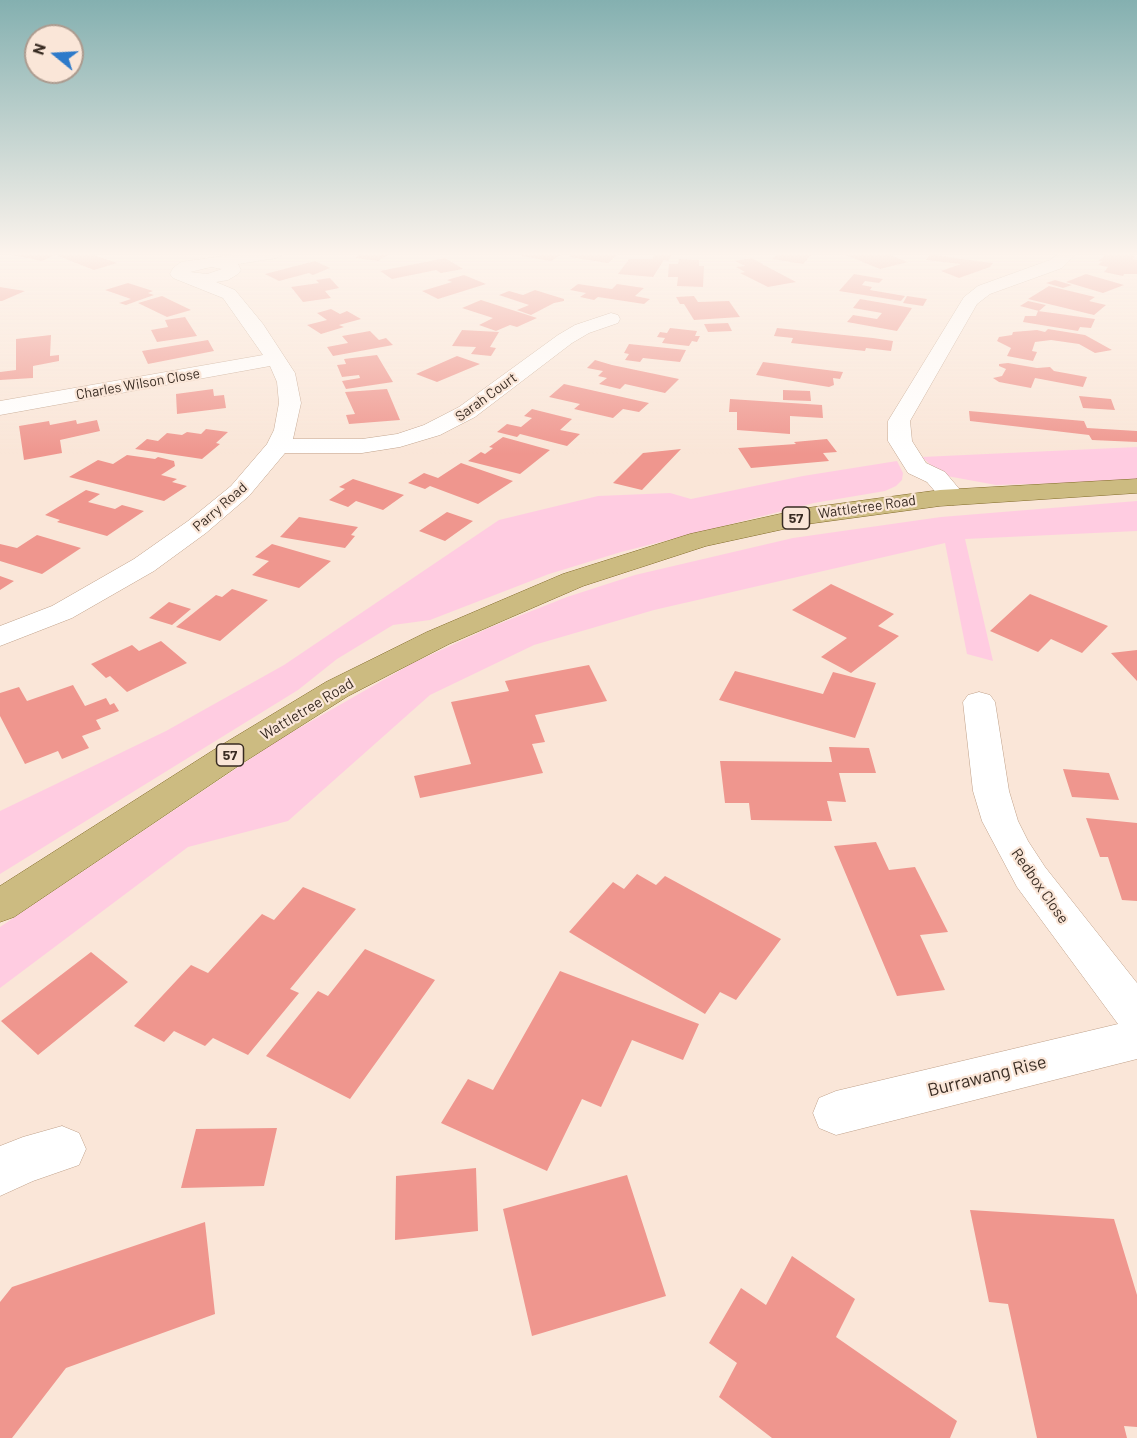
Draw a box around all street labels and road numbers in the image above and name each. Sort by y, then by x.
street label: Charles Wilson Close [75,365,201,403]
street label: Sarah Court [452,369,520,425]
street label: Parry Road [190,479,250,535]
street label: Wattletree Road [817,492,917,522]
road number: 57 [782,507,810,529]
street label: Wattletree Road [257,674,357,744]
road number: 57 [216,744,244,766]
street label: Redbox Close [1008,845,1072,927]
street label: Burrawang Rise [925,1051,1049,1101]

